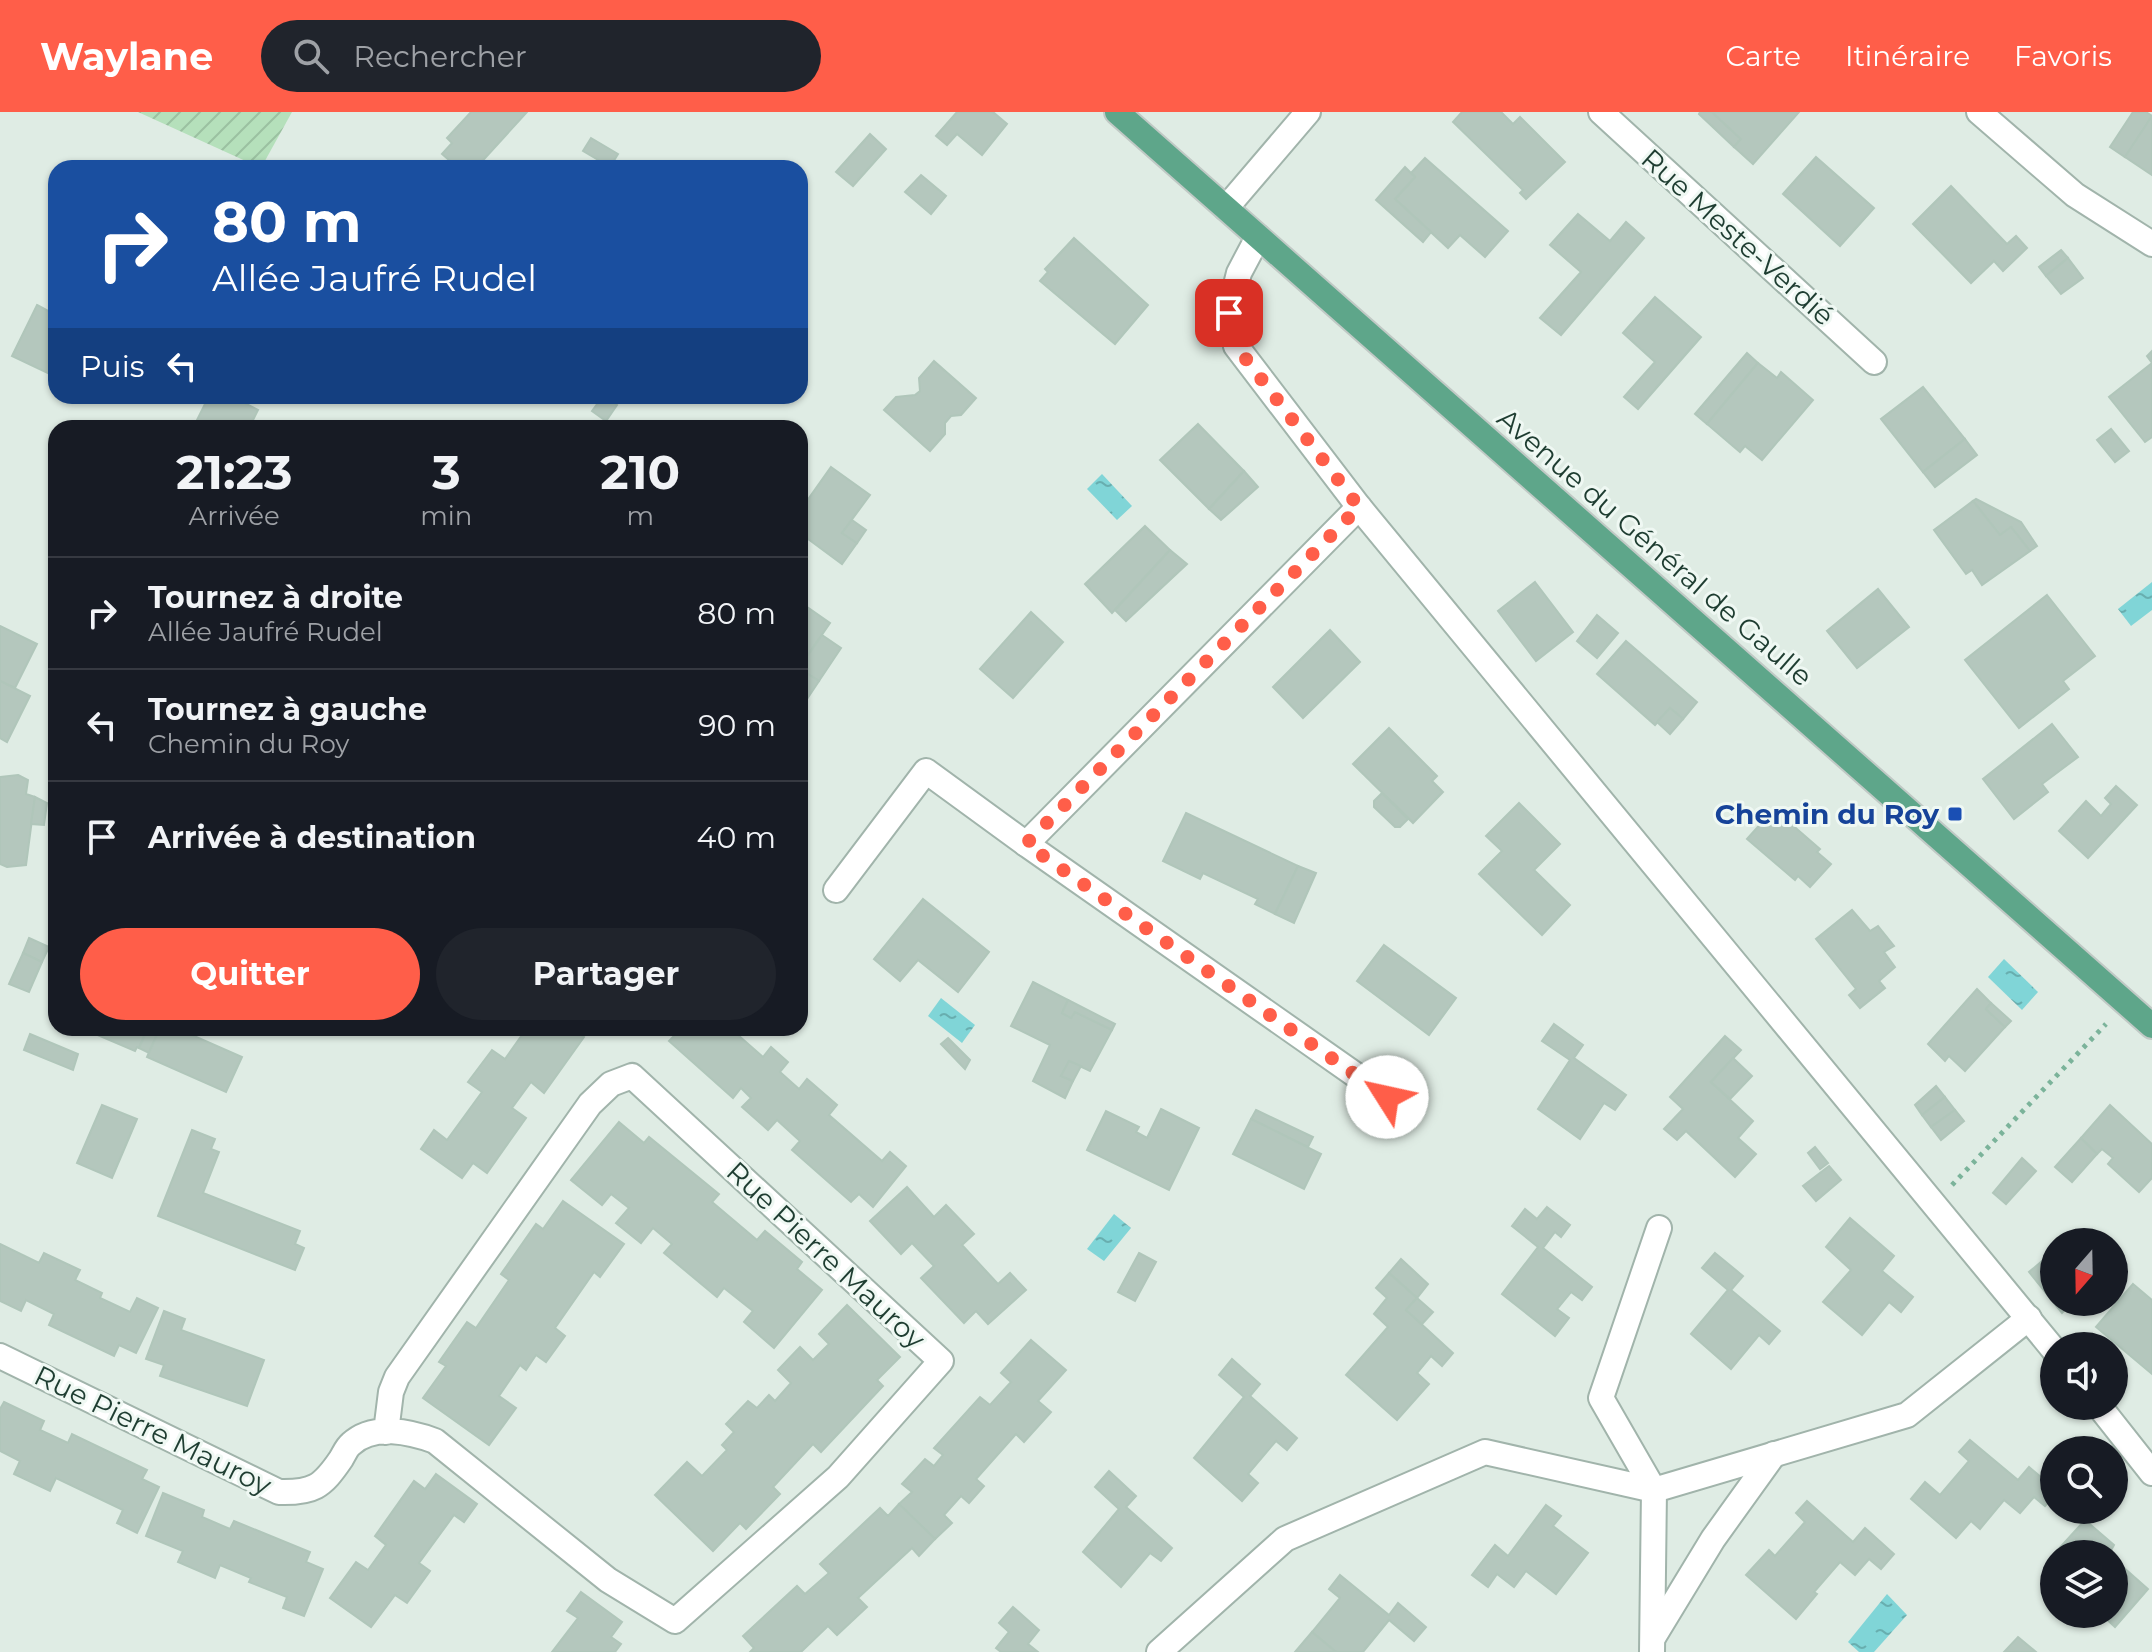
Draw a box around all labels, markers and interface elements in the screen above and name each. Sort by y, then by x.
search box [261,20,821,92]
text: Waylane [40,33,213,80]
icon: search [289,34,333,78]
text: Rechercher [353,38,527,75]
text: Carte [1725,39,1801,73]
text: Itinéraire [1845,39,1970,73]
text: Favoris [2014,39,2112,73]
street label: Rue Meste-Verdié [1634,141,1842,333]
text: 80 m [212,188,362,256]
icon: right [80,192,184,296]
text: Allée Jaufré Rudel [212,256,537,300]
pin [1195,279,1263,347]
icon: arrive [1207,291,1251,335]
icon: left [160,344,204,388]
text: Puis [80,348,144,385]
street label: Avenue du Général de Gaulle [1491,401,1819,693]
text: 21:23 [176,443,292,501]
text: 3 [432,443,461,501]
text: 210 [600,443,680,501]
text: Arrivée [189,500,280,532]
text: min [420,500,472,532]
text: m [626,500,654,532]
text: Tournez à droite [148,579,403,616]
icon: right [80,591,124,635]
text: 80 m [697,595,776,632]
text: Allée Jaufré Rudel [148,616,383,648]
text: Tournez à gauche [148,691,427,728]
icon: left [80,703,124,747]
text: 90 m [698,707,776,744]
text: Chemin du Roy [148,728,349,760]
place label: Chemin du Roy [1715,797,1939,831]
marker: Chemin du Roy [1946,805,1964,823]
icon: arrive [80,815,124,859]
text: Arrivée à destination [148,819,476,856]
text: 40 m [697,819,776,856]
button: Quitter [80,928,420,1020]
button: Partager [436,928,776,1020]
position arrow [1345,1055,1429,1139]
street label: Rue Pierre Mauroy [720,1154,933,1356]
north arrow [2040,1228,2128,1316]
map controls [2040,1228,2128,1628]
button: sound [2040,1332,2128,1420]
street label: Rue Pierre Mauroy [29,1358,278,1502]
button: search [2040,1436,2128,1524]
button: layers [2040,1540,2128,1628]

